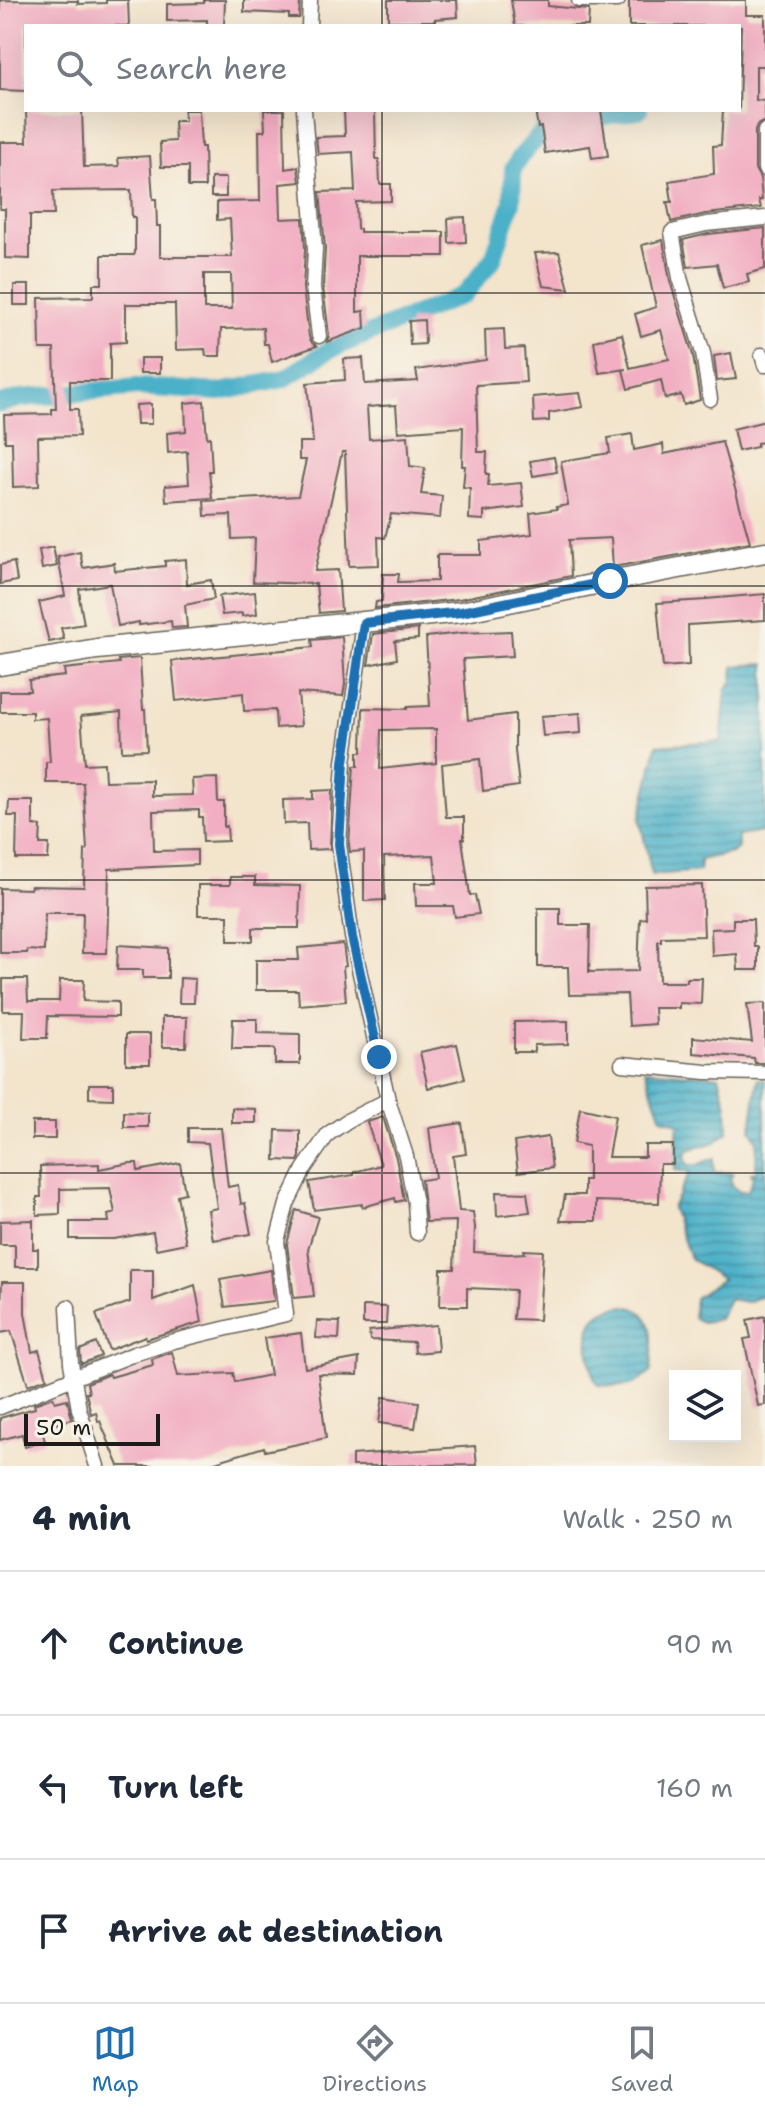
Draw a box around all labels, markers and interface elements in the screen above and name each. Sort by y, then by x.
search box [24,24,741,112]
icon: search [52,46,96,90]
text: Search here [116,48,287,89]
route start [592,563,628,599]
route end [361,1039,397,1075]
map controls [669,1370,741,1442]
button: layers [669,1370,741,1442]
scale bar [24,1410,160,1446]
text: 50 m [36,1413,91,1442]
text: 4 min [32,1495,131,1541]
text: Walk · 250 m [562,1501,733,1536]
icon: ahead [32,1621,76,1665]
text: Continue [108,1623,244,1664]
text: 90 m [666,1626,733,1661]
icon: left [32,1765,76,1809]
text: Turn left [108,1767,243,1808]
text: 160 m [656,1770,733,1805]
icon: arrive [32,1909,76,1953]
text: Arrive at destination [108,1911,443,1952]
tab: Map [92,2021,139,2098]
tab: Directions [322,2021,427,2098]
tab: Saved [611,2021,673,2098]

